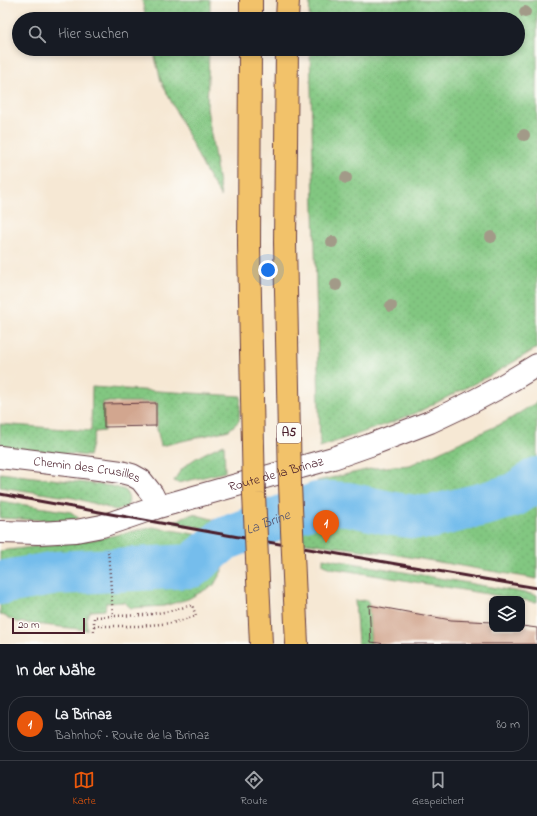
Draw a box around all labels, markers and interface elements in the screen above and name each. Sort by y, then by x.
search box [12,12,525,56]
icon: search [26,23,48,45]
text: Hier suchen [58,23,129,45]
your location [258,260,278,280]
road number: A5 [277,423,301,443]
street label: Chemin des Crusilles [32,452,145,488]
street label: Route de la Brinaz [226,452,326,496]
water label: La Brine [243,504,294,540]
pin: 1 [313,510,339,543]
map controls [489,596,525,632]
button: layers [489,596,525,632]
scale bar [12,616,85,635]
text: 20 m [18,617,40,633]
text: In der Nähe [16,658,95,683]
text: La Brinaz [55,704,112,726]
text: 1 [28,715,32,734]
text: 80 m [496,715,520,734]
text: Bahnhof · Route de la Brinaz [55,726,209,745]
tab: Karte [72,769,96,809]
tab: Route [241,769,267,809]
tab: Gespeichert [412,769,465,809]

